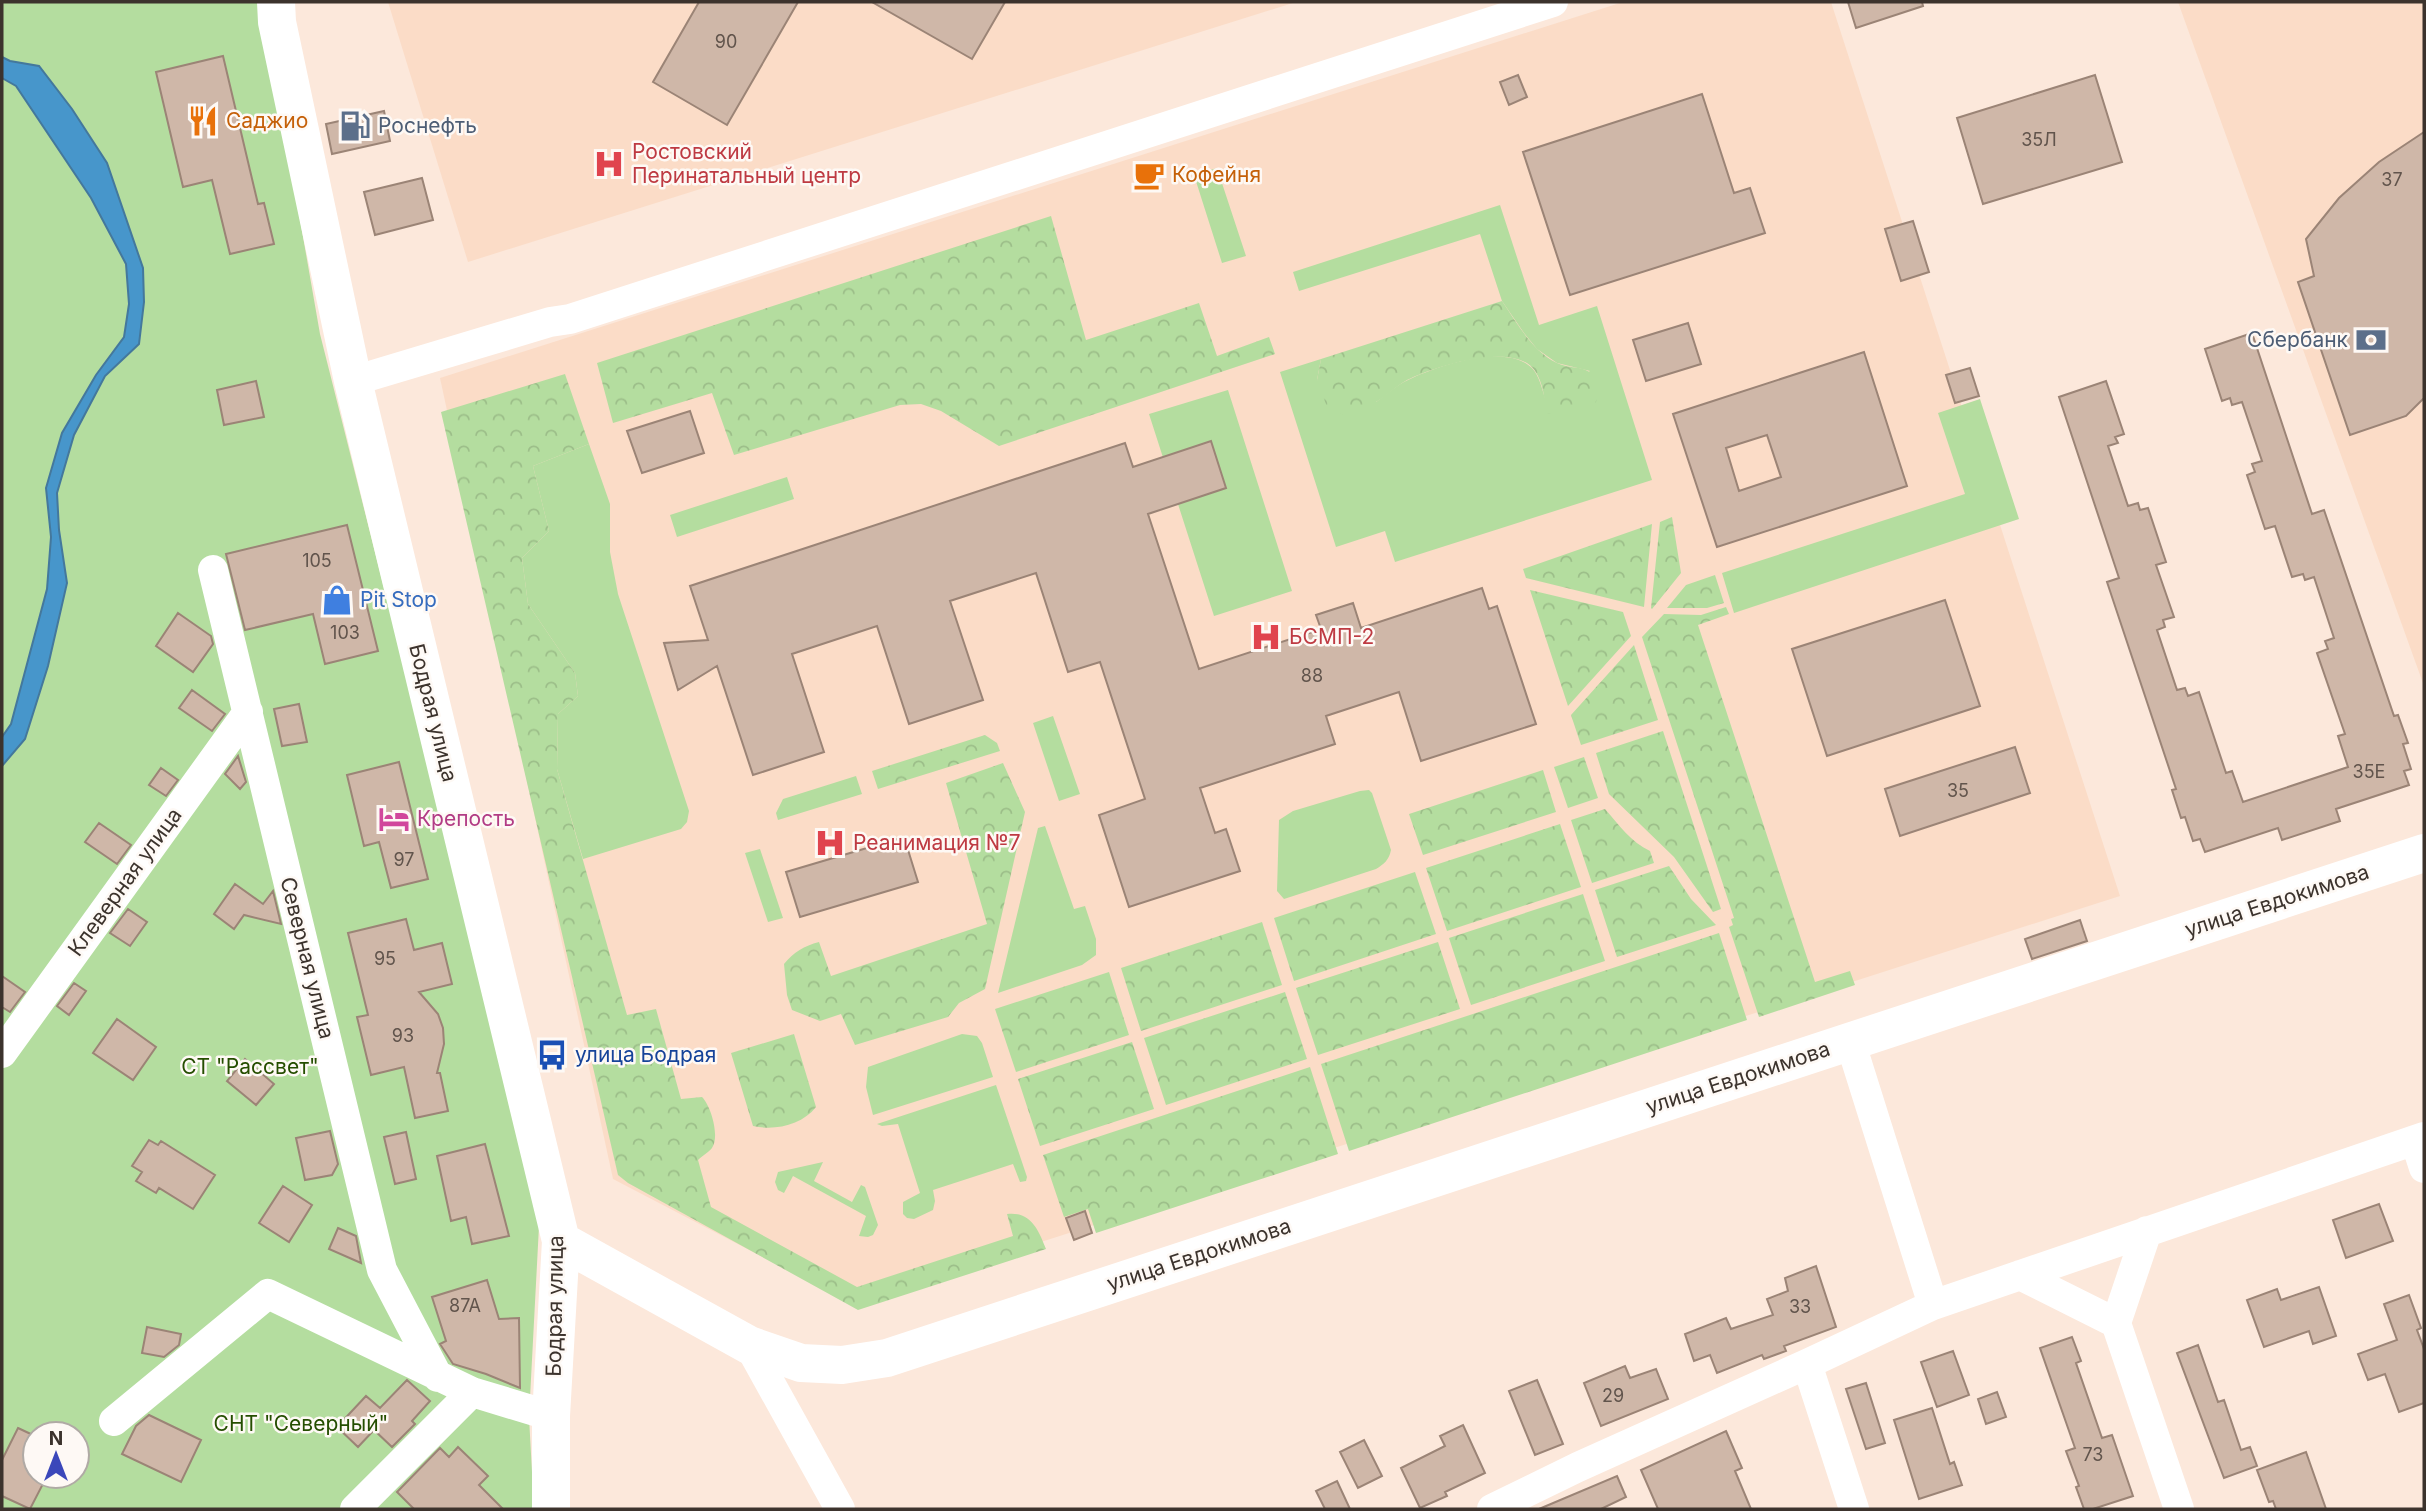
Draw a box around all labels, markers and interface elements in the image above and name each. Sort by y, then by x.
house number: 90 [715,31,737,52]
restaurant icon: Саджио [186,104,220,138]
place label: Саджио [226,108,308,133]
fuel station icon: Роснефть [338,109,372,143]
place label: Роснефть [378,113,477,138]
house number: 35Л [2021,129,2057,150]
place label: Ростовский Перинатальный центр [632,139,861,188]
hospital icon: Ростовский Перинатальный центр [592,147,626,181]
cafe icon: Кофейня [1132,158,1166,192]
place label: Кофейня [1172,162,1261,187]
house number: 37 [2381,169,2403,190]
bank icon: Сбербанк [2354,323,2388,357]
place label: Сбербанк [2247,327,2349,352]
house number: 105 [302,550,332,571]
shop icon: Pit Stop [320,583,354,617]
place label: Pit Stop [360,587,437,612]
hospital icon: БСМП-2 [1249,620,1283,654]
house number: 103 [330,622,360,643]
place label: БСМП-2 [1289,624,1374,649]
street label: Бодрая улица [404,641,463,785]
house number: 88 [1301,665,1323,686]
house number: 35Е [2353,761,2385,782]
house number: 35 [1947,780,1969,801]
hotel icon: Крепость [377,802,411,836]
street label: Клеверная улица [63,803,187,961]
place label: Крепость [417,806,515,831]
hospital icon: Реанимация №7 [813,826,847,860]
place label: Реанимация №7 [853,830,1021,855]
house number: 97 [394,849,415,870]
street label: улица Евдокимова [2182,859,2372,942]
street label: Северная улица [275,874,340,1041]
house number: 95 [374,948,396,969]
house number: 93 [392,1025,414,1046]
street label: улица Евдокимова [1643,1036,1833,1119]
bus stop icon: улица Бодрая [535,1038,569,1072]
place label: улица Бодрая [575,1042,716,1067]
park label: СТ "Рассвет" [181,1054,319,1079]
street label: улица Евдокимова [1104,1213,1294,1296]
street label: Бодрая улица [541,1235,568,1377]
house number: 87А [449,1295,481,1316]
house number: 33 [1789,1296,1811,1317]
house number: 29 [1602,1385,1624,1406]
park label: СНТ "Северный" [214,1411,388,1436]
north arrow [21,1420,91,1490]
text: N [49,1427,63,1450]
house number: 73 [2082,1444,2104,1465]

